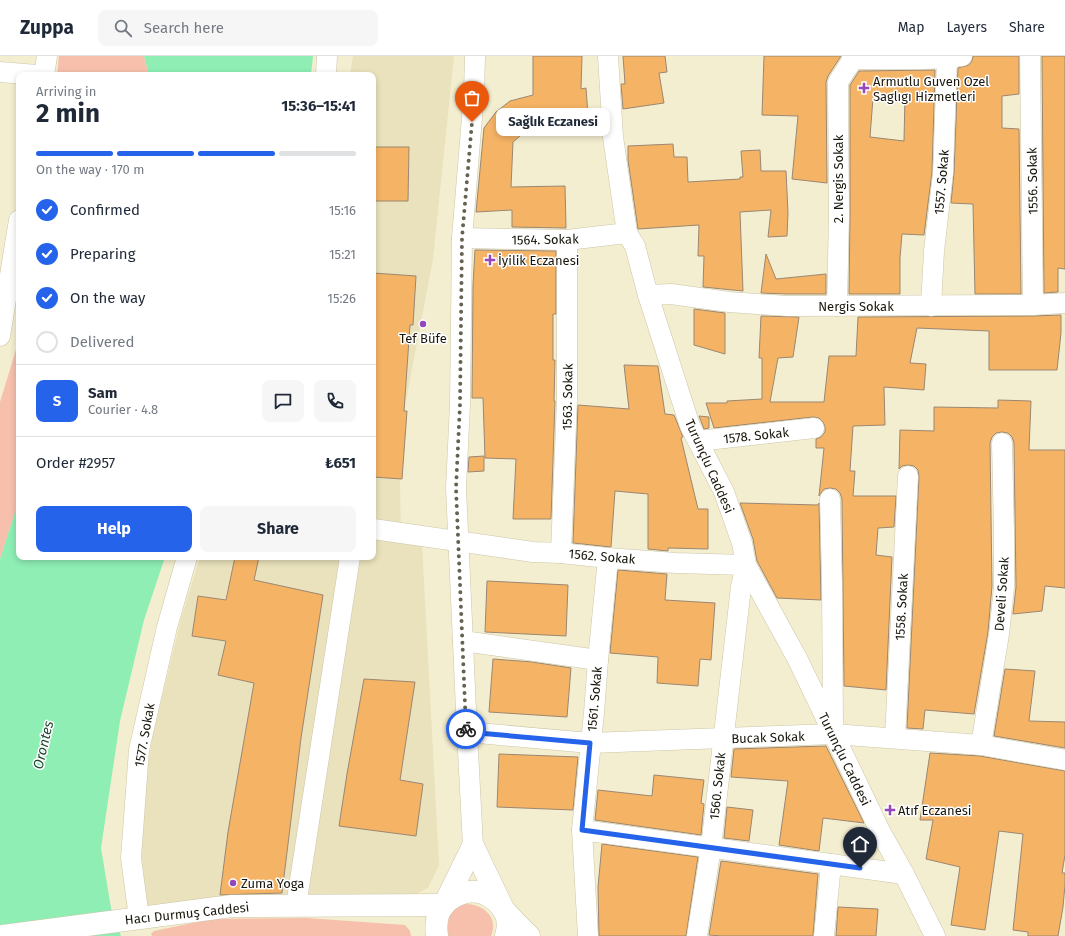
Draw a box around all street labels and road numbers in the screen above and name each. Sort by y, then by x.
street label: 2. Nergis Sokak [831,134,846,223]
street label: 1556. Sokak [1024,147,1041,215]
street label: 1557. Sokak [931,148,952,215]
street label: 1564. Sokak [511,231,579,248]
street label: Nergis Sokak [818,299,894,314]
street label: 1563. Sokak [559,363,576,431]
street label: Turunçlu Caddesi [682,417,737,516]
street label: 1578. Sokak [722,425,790,446]
street label: 1562. Sokak [568,546,636,567]
street label: Develi Sokak [991,556,1012,632]
street label: 1558. Sokak [892,573,911,641]
street label: 1561. Sokak [584,665,605,732]
street label: 1577. Sokak [131,702,158,768]
street label: Turunçlu Caddesi [816,710,874,808]
street label: Bucak Sokak [731,729,805,746]
street label: 1560. Sokak [706,751,729,821]
street label: Hacı Durmuş Caddesi [124,900,250,927]

